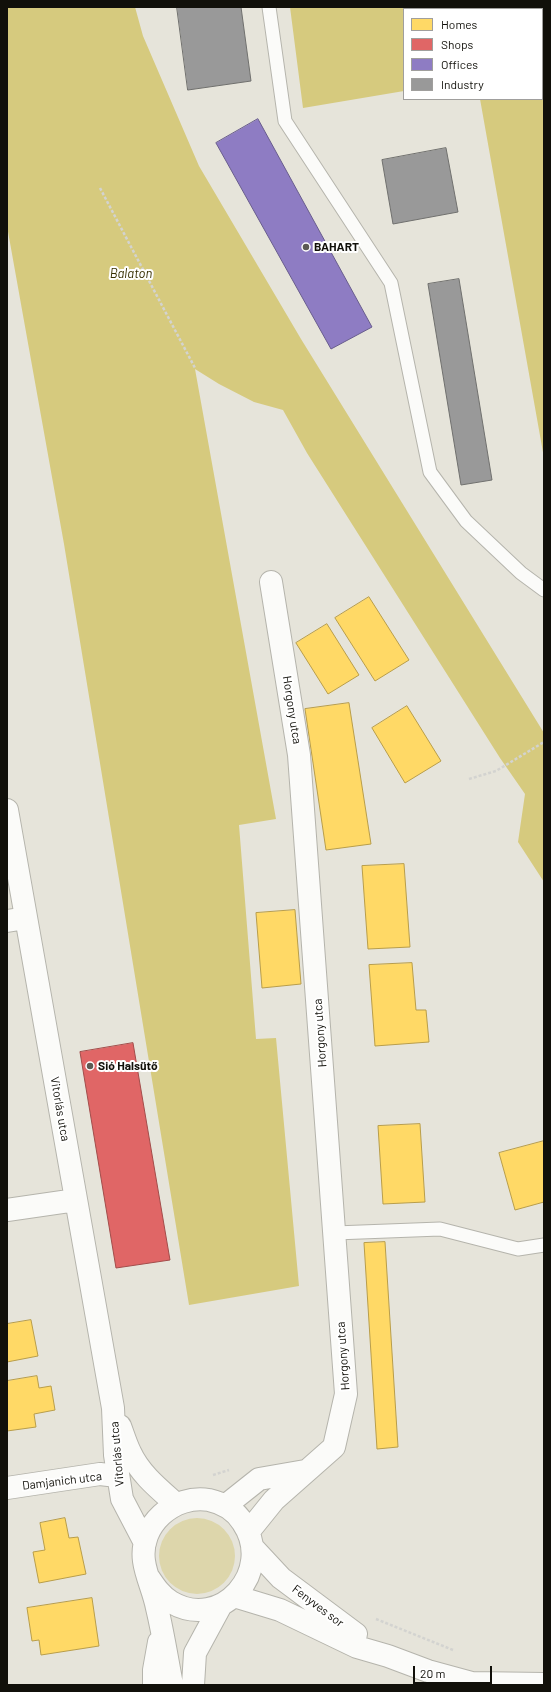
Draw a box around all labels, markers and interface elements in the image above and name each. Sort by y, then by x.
legend [403,8,543,100]
text: Homes [441,17,477,31]
text: Shops [441,37,473,51]
text: Offices [441,57,478,71]
text: Industry [441,77,484,91]
place label: BAHART [314,240,359,254]
marker: BAHART [301,242,311,252]
water label: Balaton [110,266,152,282]
street label: Horgony utca [280,675,304,745]
street label: Horgony utca [310,998,330,1068]
place label: Sió Halsütő [98,1059,158,1073]
marker: Sió Halsütő [85,1061,95,1071]
street label: Vitorlás utca [47,1076,73,1142]
street label: Horgony utca [333,1321,353,1391]
street label: Vitorlás utca [107,1421,127,1487]
street label: Damjanich utca [21,1469,103,1493]
street label: Fenyves sor [289,1582,347,1630]
scale bar [415,1658,494,1684]
text: 20 m [420,1666,446,1680]

